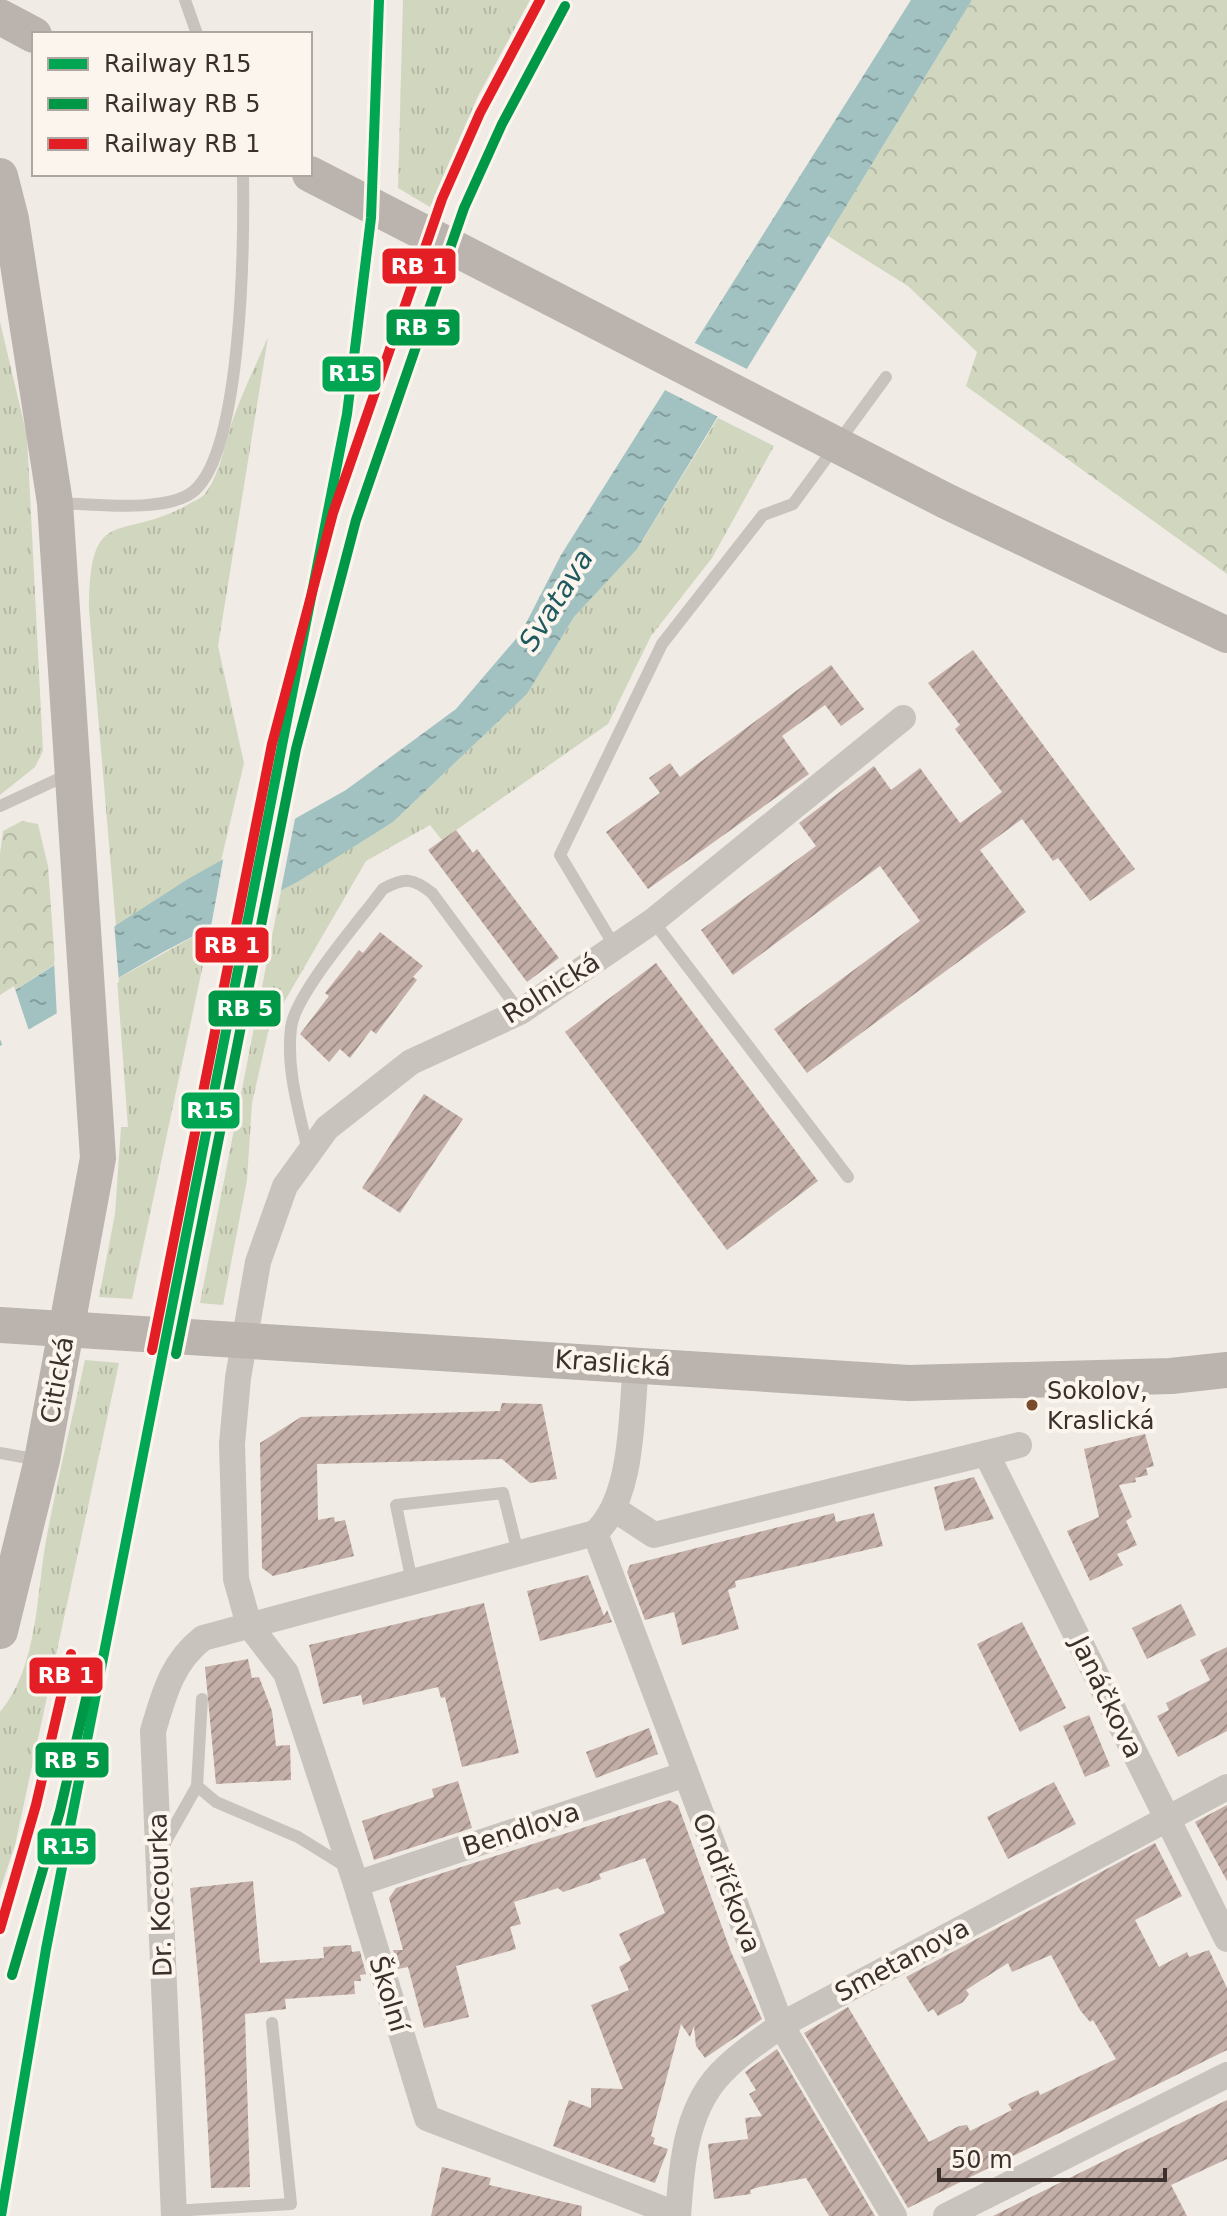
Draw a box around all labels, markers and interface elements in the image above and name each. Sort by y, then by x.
legend [32,32,312,176]
text: Railway R15 [104,50,252,78]
text: Railway RB 5 [104,90,260,118]
text: Railway RB 1 [104,130,260,158]
line badge: RB 1 [381,247,457,285]
text: RB 1 [391,254,447,279]
line badge: RB 5 [385,308,461,347]
text: RB 5 [395,315,451,340]
line badge: R15 [321,355,382,393]
text: R15 [328,361,376,386]
water label: Svatava [512,543,600,657]
line badge: RB 1 [194,926,270,964]
text: RB 1 [204,933,260,958]
street label: Rolnická [497,947,605,1029]
line badge: RB 5 [207,989,282,1028]
text: RB 5 [217,996,273,1021]
line badge: R15 [180,1091,241,1130]
text: R15 [186,1098,234,1123]
street label: Citická [35,1334,79,1426]
street label: Kraslická [554,1344,672,1382]
place label: Sokolov, Kraslická [1047,1377,1155,1435]
marker: Sokolov, Kraslická [1024,1397,1040,1413]
street label: Janáčkova [1064,1629,1149,1763]
line badge: RB 1 [28,1656,104,1695]
text: RB 1 [38,1663,94,1688]
line badge: RB 5 [34,1741,110,1779]
text: RB 5 [44,1748,100,1773]
street label: Bendlova [459,1796,583,1862]
street label: Ondříčkova [687,1809,767,1957]
street label: Dr. Kocourka [142,1812,178,1978]
line badge: R15 [36,1827,97,1866]
text: R15 [42,1834,90,1859]
street label: Smetanova [830,1912,974,2008]
street label: Školní [363,1952,416,2036]
scale bar [939,2132,1165,2182]
text: 50 m [951,2146,1013,2174]

